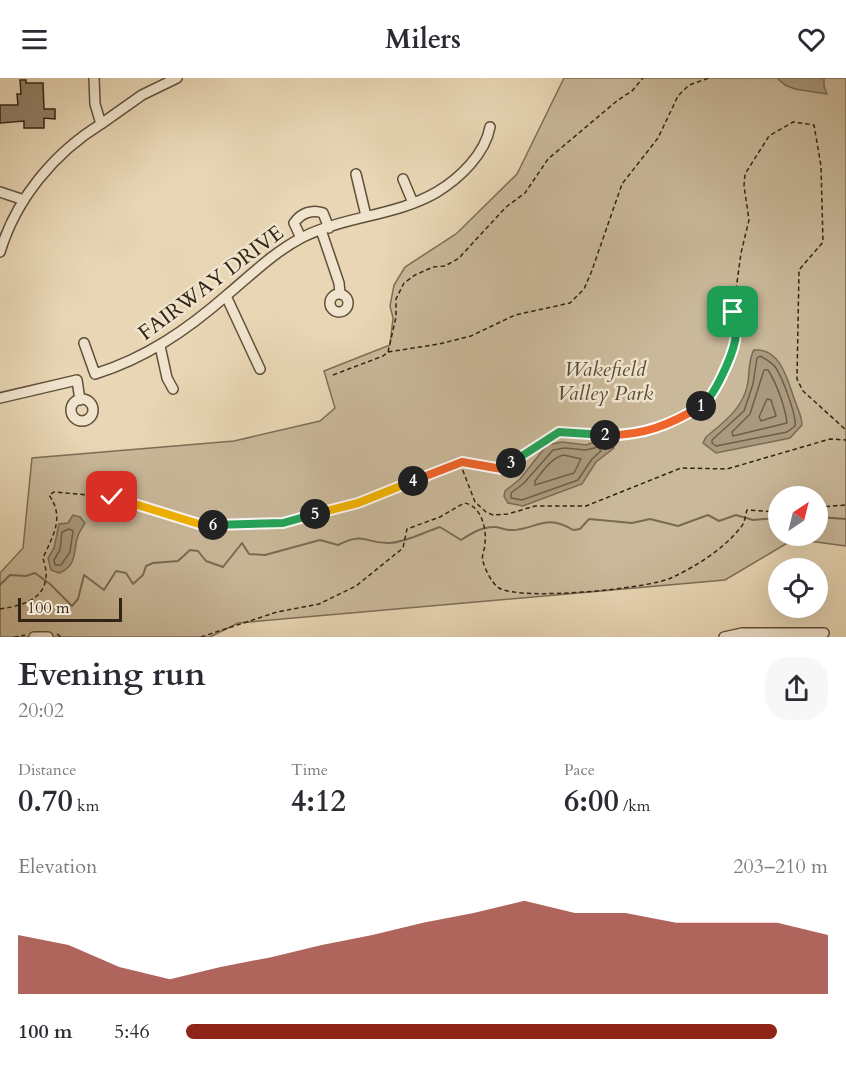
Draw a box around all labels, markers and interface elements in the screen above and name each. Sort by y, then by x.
text: Milers [385,21,461,58]
icon: menu [18,23,51,56]
icon: heart [795,23,828,56]
street label: FAIRWAY DRIVE [132,219,290,347]
pin [707,286,758,337]
icon: arrive [716,295,749,328]
park label: Wakefield Valley Park [557,355,654,408]
pin: 1 [686,391,716,421]
text: 1 [697,395,705,417]
pin: 2 [590,420,620,450]
text: 2 [601,424,609,446]
pin: 3 [496,448,526,478]
text: 3 [507,452,515,474]
pin: 4 [398,466,428,496]
text: 4 [409,470,417,492]
pin [86,471,137,522]
icon: check [95,480,128,513]
north arrow [768,486,828,546]
map controls [768,486,828,618]
pin: 5 [300,499,330,529]
text: 5 [311,503,319,525]
pin: 6 [198,510,228,540]
text: 6 [209,514,217,536]
button: locate [768,558,828,618]
scale bar [18,595,122,622]
text: 100 m [27,597,69,619]
text: Evening run [18,652,206,697]
button: share [765,657,828,720]
text: 20:02 [18,697,64,724]
text: Distance [18,759,76,781]
text: Time [291,759,328,781]
text: Pace [564,759,595,781]
text: 0.70 [18,781,73,822]
text: 4:12 [291,781,346,822]
text: 6:00 [564,781,619,822]
text: km [73,795,99,817]
text: /km [619,795,650,817]
text: Elevation [18,853,97,880]
text: 203–210 m [733,853,828,880]
text: 100 m [18,1018,73,1045]
text: 5:46 [114,1018,150,1045]

